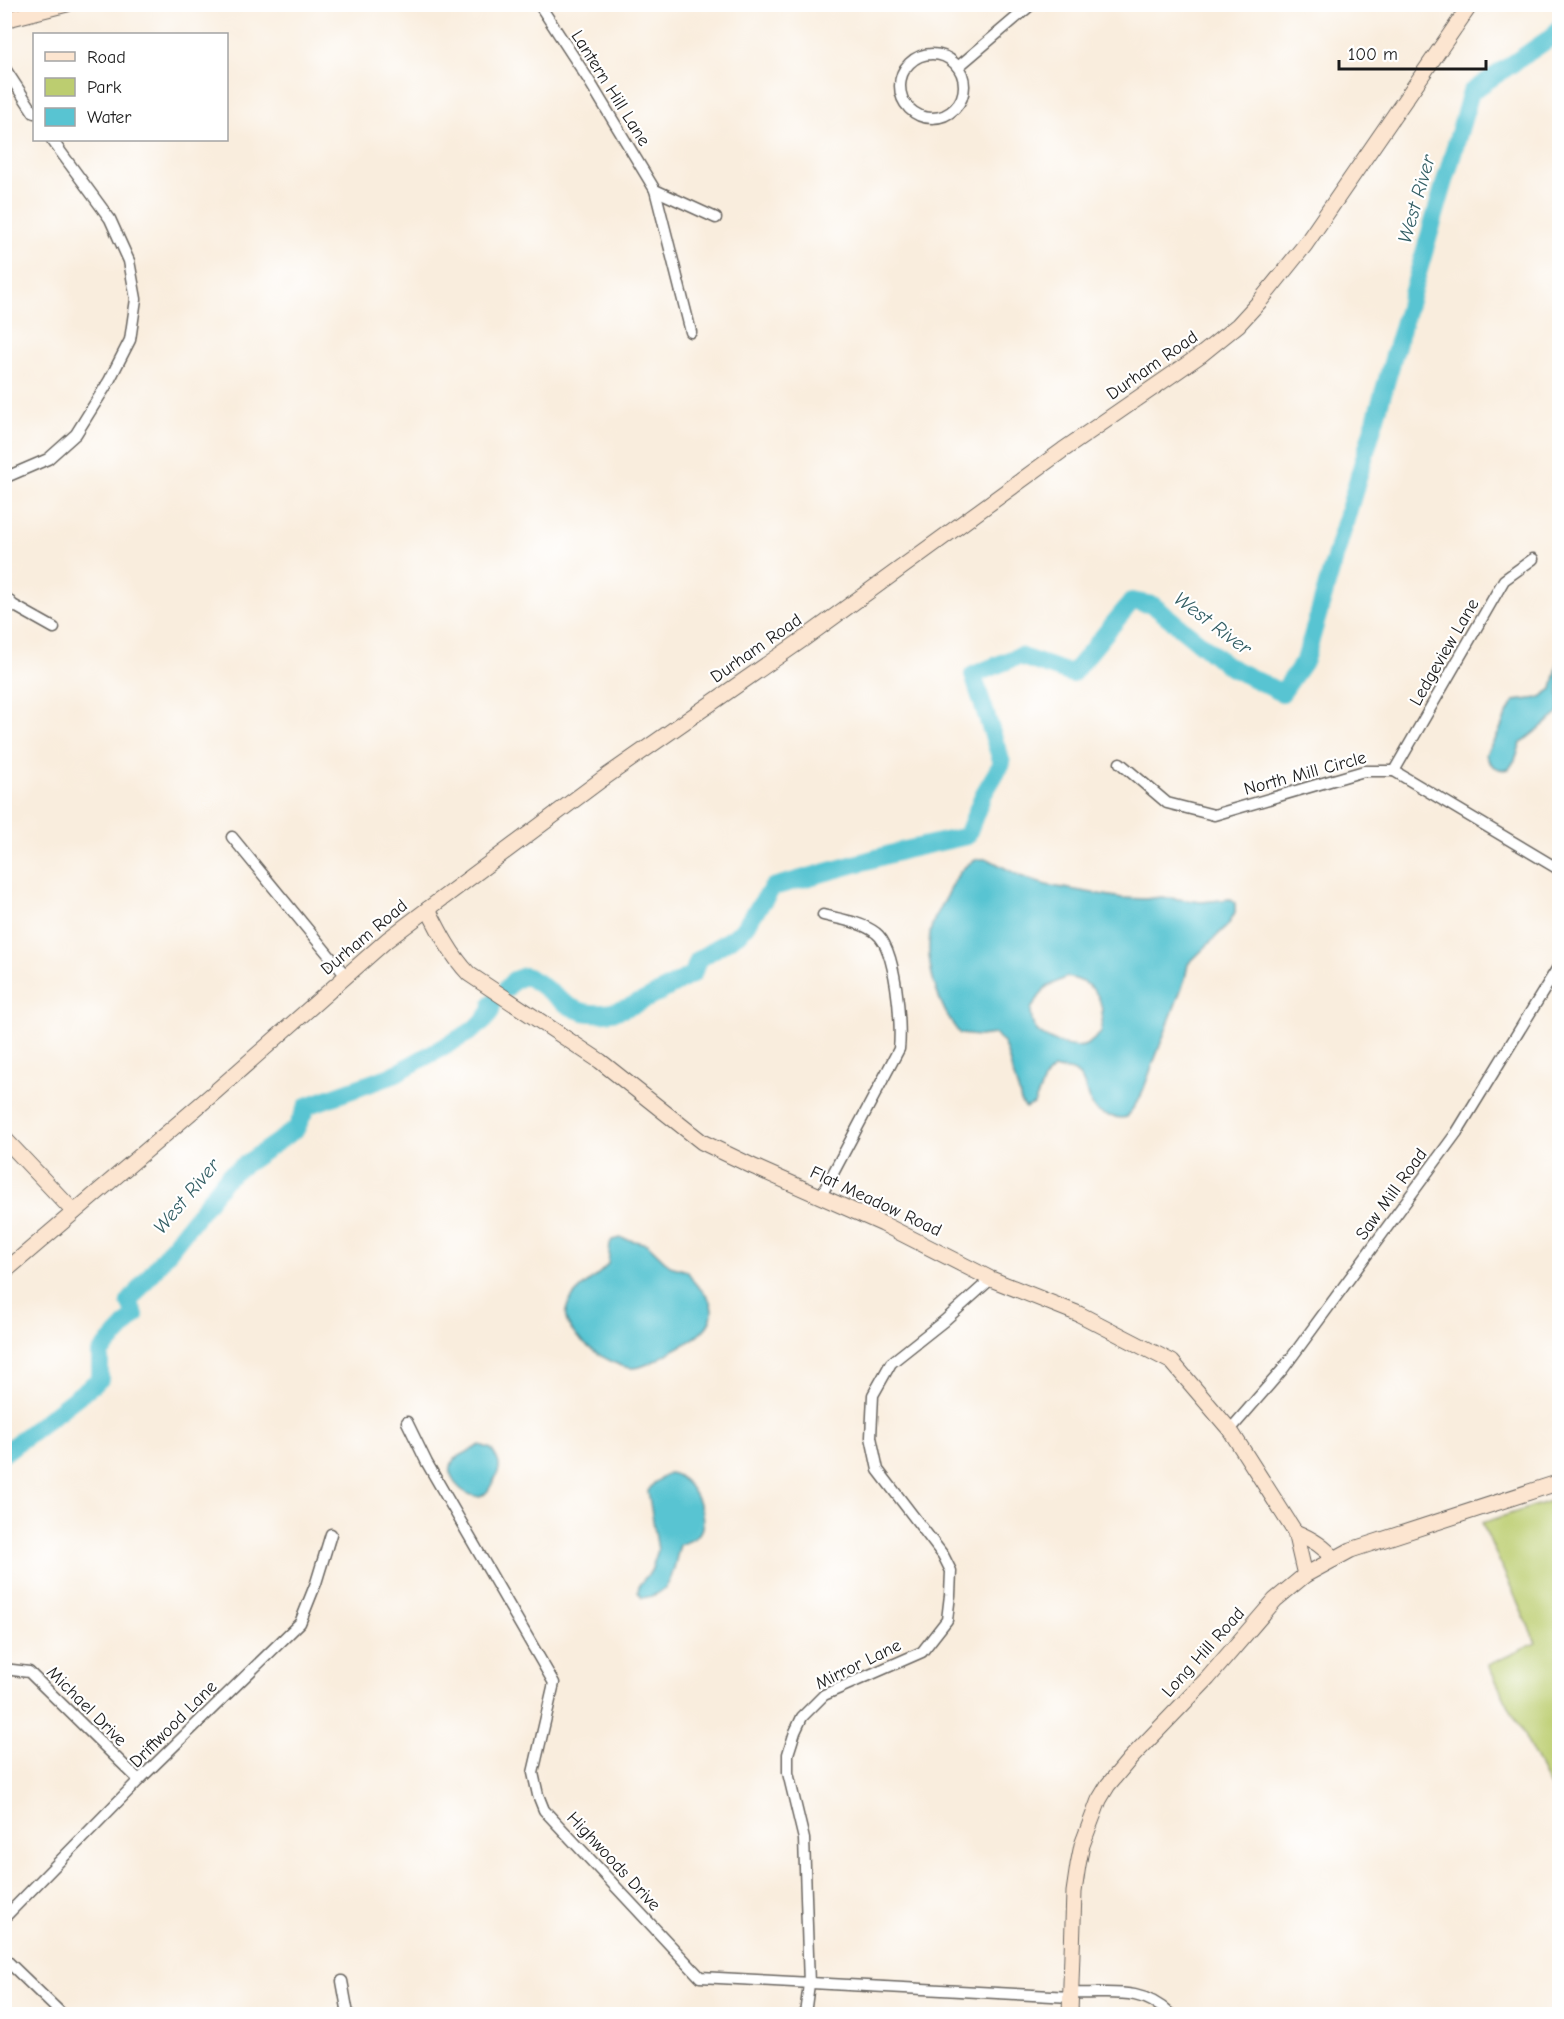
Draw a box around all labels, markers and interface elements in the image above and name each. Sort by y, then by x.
street label: Lantern Hill Lane [567,26,655,150]
legend [33,33,228,141]
scale bar [1339,33,1486,71]
text: 100 m [1348,44,1398,65]
text: Road [87,47,126,68]
text: Park [87,77,122,98]
text: Water [87,107,132,128]
water label: West River [1393,151,1440,246]
street label: Durham Road [1103,326,1202,405]
water label: West River [1170,587,1257,661]
street label: Ledgeview Lane [1405,595,1484,710]
street label: Durham Road [707,609,806,688]
street label: North Mill Circle [1242,747,1369,800]
street label: Durham Road [317,895,412,980]
street label: Saw Mill Road [1351,1144,1432,1244]
water label: West River [148,1153,225,1238]
street label: Flat Meadow Road [807,1162,945,1241]
street label: Long Hill Road [1158,1603,1249,1702]
street label: Mirror Lane [812,1635,905,1694]
street label: Michael Drive [42,1662,131,1751]
street label: Driftwood Lane [125,1676,221,1772]
street label: Highwoods Drive [562,1808,665,1915]

